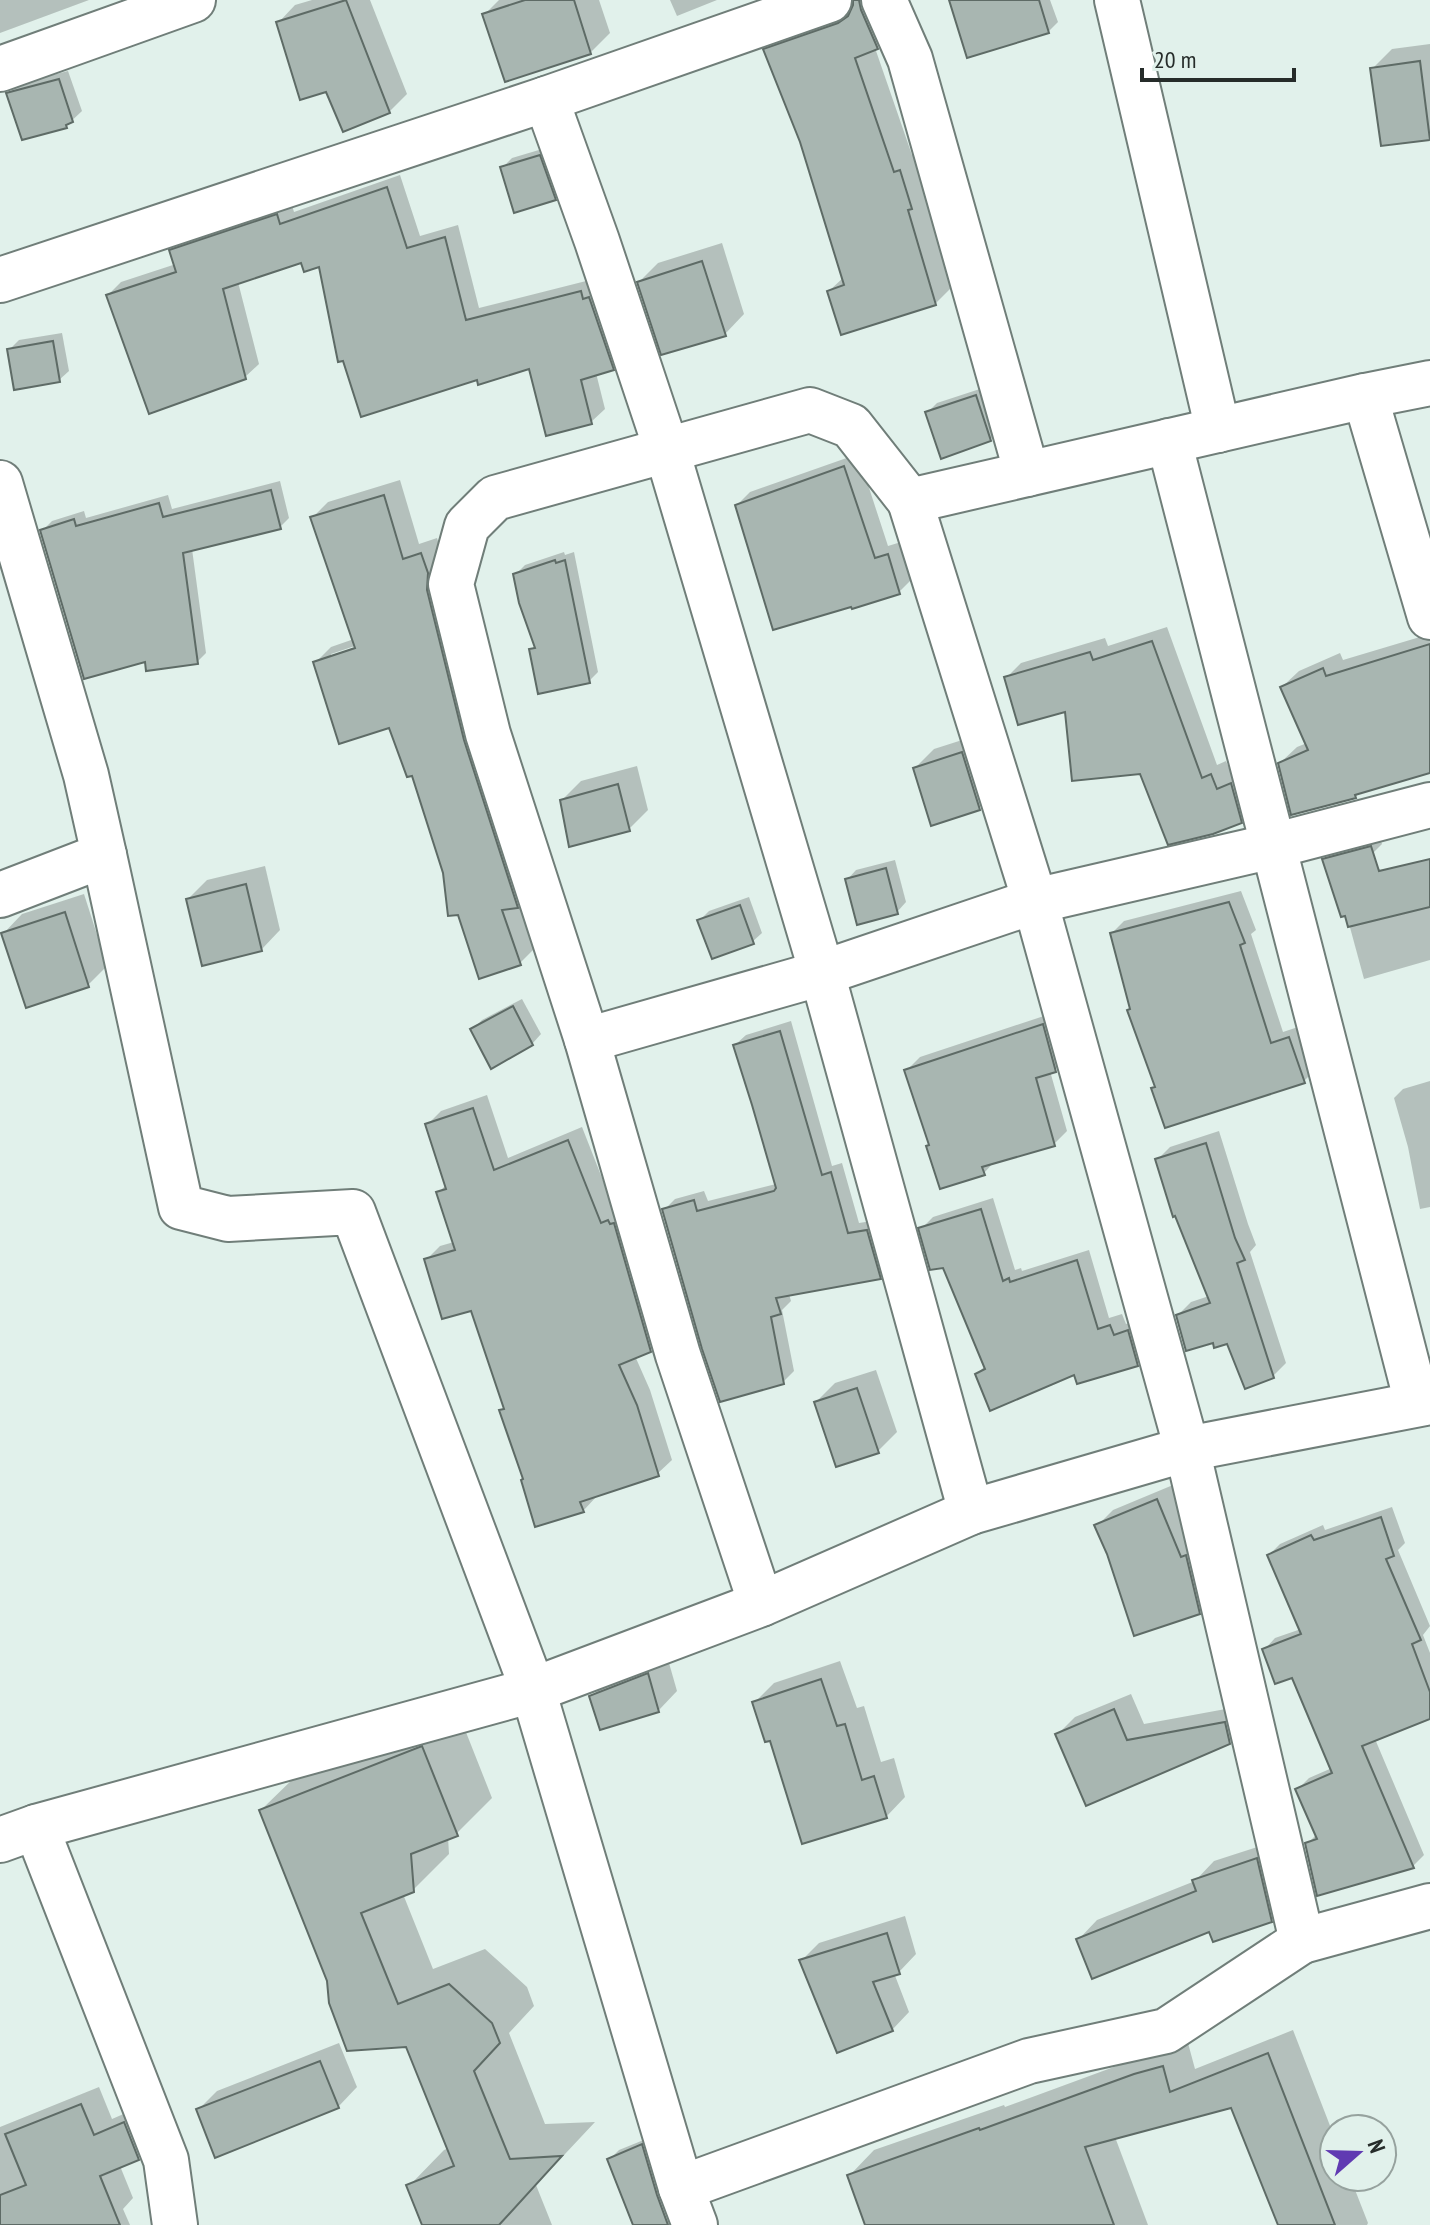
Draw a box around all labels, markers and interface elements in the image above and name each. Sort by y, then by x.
scale bar [1142,32,1294,82]
text: 20 m [1154,44,1196,75]
north arrow [1318,2113,1398,2193]
text: N [1362,2136,1392,2157]

